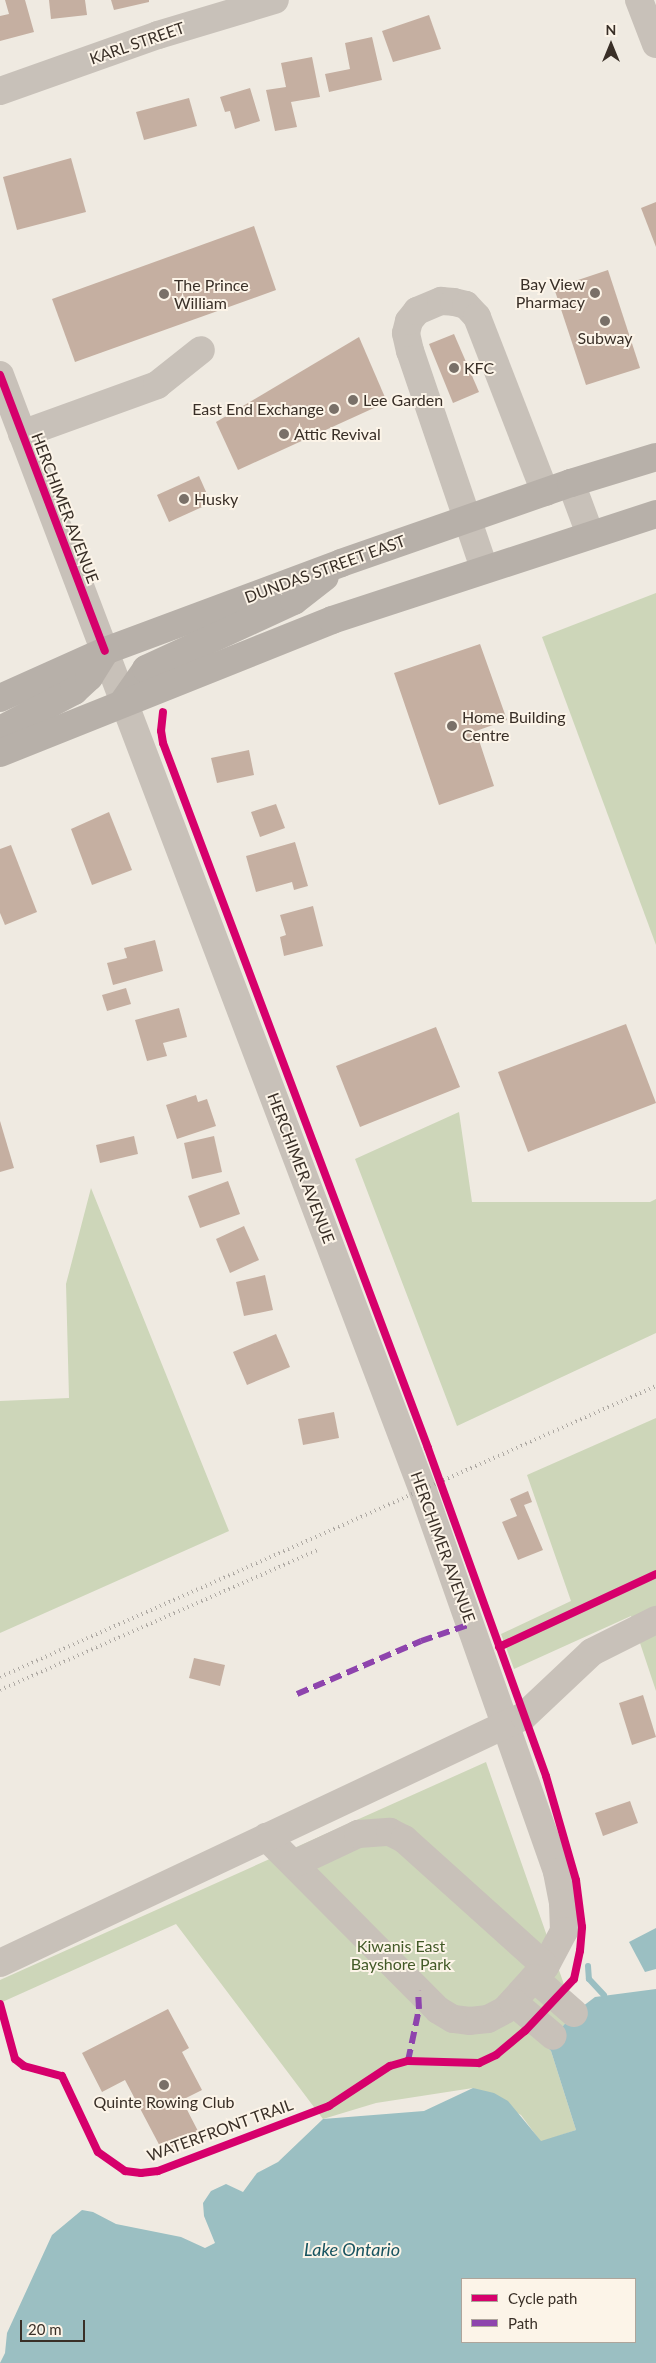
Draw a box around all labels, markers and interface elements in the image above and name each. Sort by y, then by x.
street label: KARL STREET [87,18,187,68]
north arrow [586,20,636,70]
text: N [606,21,616,38]
place label: Bay View Pharmacy [516,274,585,312]
place label: The Prince William [174,275,249,313]
marker: Bay View Pharmacy [589,287,601,299]
marker: The Prince William [158,288,170,300]
marker: Subway [599,315,611,327]
place label: Subway [578,328,632,348]
place label: KFC [464,358,494,378]
marker: KFC [448,362,460,374]
place label: Lee Garden [363,390,443,410]
marker: Lee Garden [347,394,359,406]
place label: East End Exchange [192,399,324,419]
marker: East End Exchange [328,403,340,415]
place label: Attic Revival [294,424,381,444]
marker: Attic Revival [278,428,290,440]
street label: HERCHIMER AVENUE [27,430,103,586]
place label: Husky [194,489,238,509]
marker: Husky [178,493,190,505]
street label: DUNDAS STREET EAST [242,531,408,607]
place label: Home Building Centre [462,707,566,745]
marker: Home Building Centre [446,720,458,732]
street label: HERCHIMER AVENUE [263,1090,339,1246]
street label: HERCHIMER AVENUE [407,1468,479,1626]
park label: Kiwanis East Bayshore Park [351,1936,451,1974]
marker: Quinte Rowing Club [158,2079,170,2091]
place label: Quinte Rowing Club [93,2092,235,2112]
street label: WATERFRONT TRAIL [144,2095,296,2165]
water label: Lake Ontario [304,2238,400,2260]
legend [461,2278,636,2343]
text: Cycle path [508,2289,577,2307]
scale bar [22,2310,88,2342]
text: Path [508,2314,538,2332]
text: 20 m [28,2320,62,2338]

